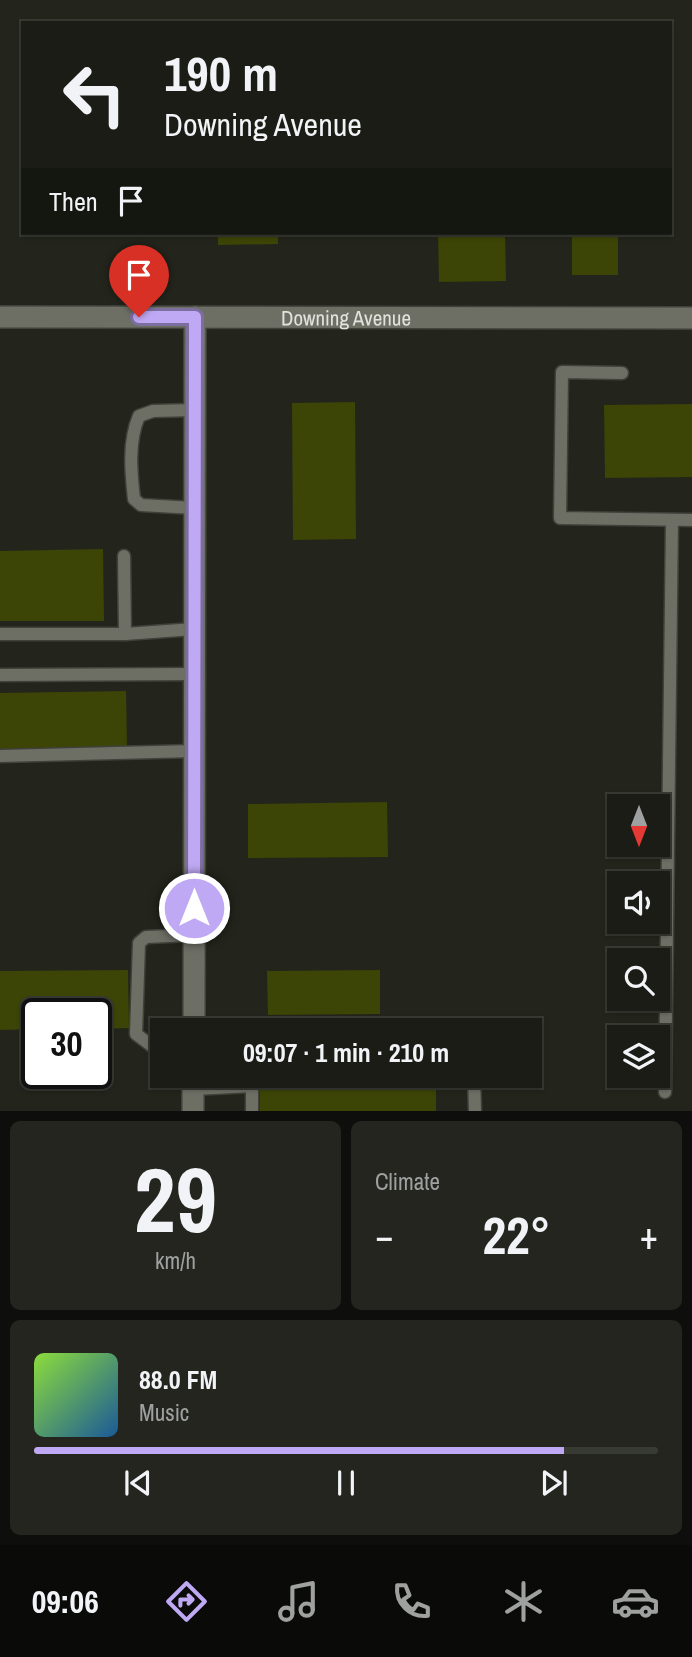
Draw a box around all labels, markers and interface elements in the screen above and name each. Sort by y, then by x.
text: 190 m [164,40,278,106]
icon: left [49,49,140,140]
text: Downing Avenue [164,103,362,146]
icon: arrive [112,182,150,220]
text: Then [49,184,98,219]
pin [109,245,169,317]
icon: arrive [120,256,158,294]
street label: Downing Avenue [281,303,411,332]
north arrow [607,794,670,858]
map controls [607,794,670,1088]
position arrow [157,871,231,945]
button: sound [607,871,670,934]
button: search [607,948,670,1011]
speed limit sign: 30 [21,998,112,1089]
button: layers [607,1025,670,1088]
text: 09:07 · 1 min · 210 m [243,1035,449,1070]
text: 29 [134,1138,217,1260]
text: Climate [375,1166,440,1197]
text: 22° [482,1200,551,1270]
text: − [375,1210,393,1261]
text: + [640,1210,658,1261]
text: km/h [155,1245,196,1276]
text: 88.0 FM [139,1362,217,1397]
text: Music [139,1397,189,1428]
icon: previous [119,1464,157,1502]
icon: pause [327,1464,365,1502]
icon: next [535,1464,573,1502]
icon: directions [162,1577,211,1626]
icon: music [274,1577,323,1626]
icon: phone [387,1577,436,1626]
icon: climate [499,1577,548,1626]
icon: car [611,1577,660,1626]
text: 09:06 [32,1580,99,1623]

